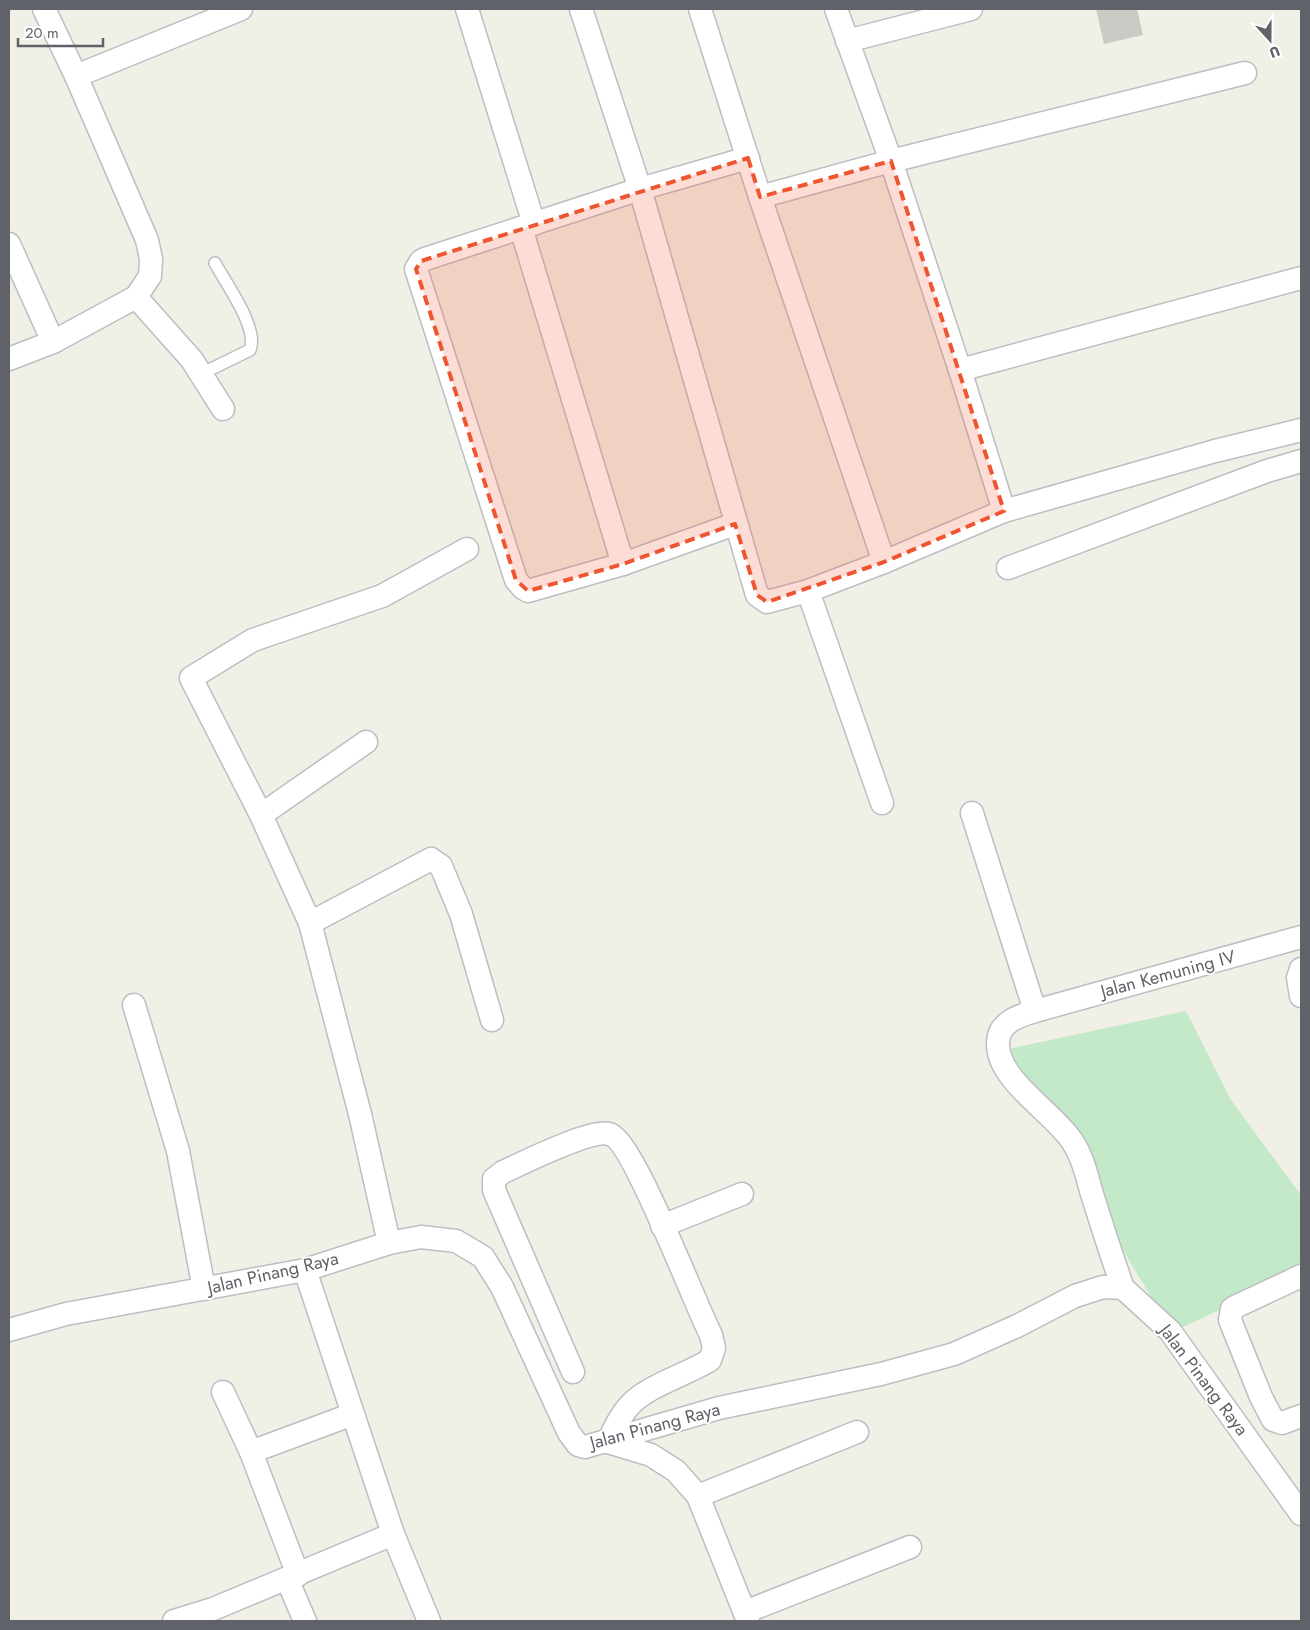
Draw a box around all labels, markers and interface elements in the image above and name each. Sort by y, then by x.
scale bar [18,15,102,47]
north arrow [1245,15,1295,65]
text: 20 m [25,22,59,44]
text: U [1266,41,1283,63]
street label: Jalan Kemuning IV [1096,943,1238,1005]
street label: Jalan Pinang Raya [203,1245,341,1301]
street label: Jalan Pinang Raya [1152,1317,1255,1441]
street label: Jalan Pinang Raya [585,1396,723,1456]

